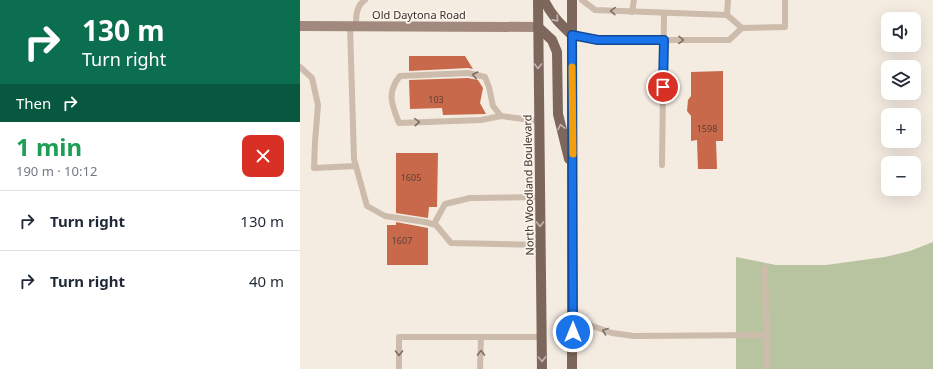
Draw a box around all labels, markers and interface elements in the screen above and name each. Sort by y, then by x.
street label: Old Daytona Road [372,7,466,22]
one-way arrow [610,7,616,15]
text: 130 m [82,11,165,49]
map controls [881,12,921,196]
button: sound [881,12,921,52]
one-way arrow [551,14,559,22]
icon: right [16,16,68,68]
one-way arrow [678,36,684,44]
text: Turn right [82,47,166,71]
button: layers [881,60,921,100]
one-way arrow [534,63,542,69]
pin [646,70,680,104]
one-way arrow [472,71,478,79]
icon: arrive [652,76,674,98]
icon: right [59,92,81,114]
text: Then [16,93,51,113]
house number: 103 [428,93,444,106]
button: + [881,108,921,148]
street label: North Woodland Boulevard [519,114,537,256]
one-way arrow [414,118,420,127]
house number: 1598 [697,122,717,135]
one-way arrow [558,123,566,130]
text: 1 min [16,130,82,163]
button: close [242,135,284,177]
button: − [881,156,921,196]
text: 190 m · 10:12 [16,162,97,180]
house number: 1605 [401,171,421,184]
icon: right [16,210,38,232]
text: Turn right [50,211,125,231]
text: 130 m [240,211,284,231]
one-way arrow [536,221,545,227]
house number: 1607 [392,234,412,247]
icon: right [16,270,38,292]
text: Turn right [50,271,125,291]
text: 40 m [249,271,284,291]
position arrow [552,311,594,353]
one-way arrow [601,327,608,335]
one-way arrow [395,350,403,356]
one-way arrow [477,350,485,356]
one-way arrow [538,356,546,362]

